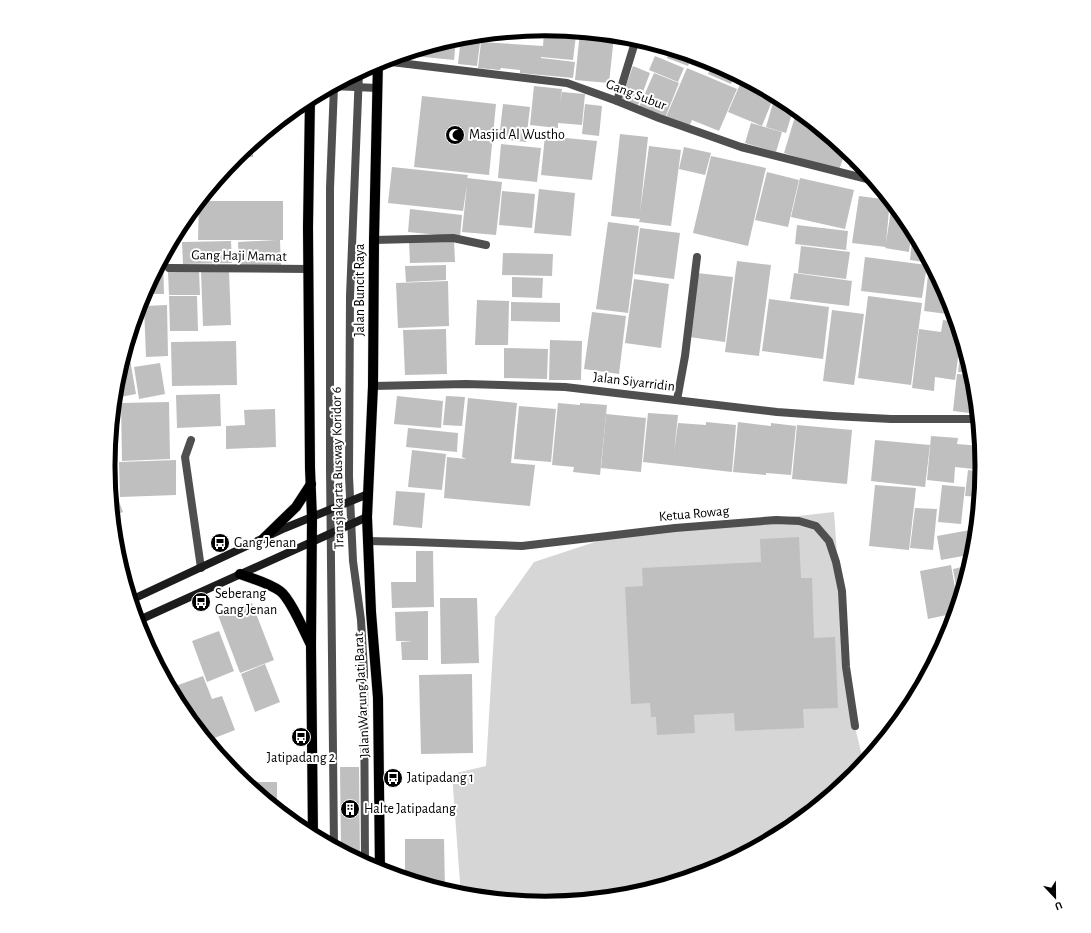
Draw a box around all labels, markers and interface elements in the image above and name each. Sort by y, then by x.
street label: Gang Subur [604,77,669,113]
mosque icon: Masjid Al Wustho [444,124,466,146]
place label: Masjid Al Wustho [469,128,565,142]
street label: Jalan Buncit Raya [353,243,367,337]
street label: Gang Haji Mamat [191,248,287,264]
street label: Jalan Siyarridin [592,370,676,394]
street label: Transjakarta Busway Koridor 6 [330,387,346,549]
street label: Ketua Rowag [658,504,730,524]
bus stop icon: Gang Jenan [209,532,231,554]
place label: Gang Jenan [234,536,296,550]
place label: Seberang Gang Jenan [215,587,277,617]
bus stop icon: Seberang Gang Jenan [190,591,212,613]
street label: Jalan Warung Jati Barat [352,631,372,758]
bus stop icon: Jatipadang 2 [290,726,312,748]
place label: Jatipadang 2 [267,751,335,765]
bus stop icon: Jatipadang 1 [382,767,404,789]
place label: Jatipadang 1 [407,771,474,785]
building icon: Halte Jatipadang [339,798,361,820]
place label: Halte Jatipadang [364,802,456,816]
north arrow [1035,877,1075,917]
text: U [1053,899,1064,912]

